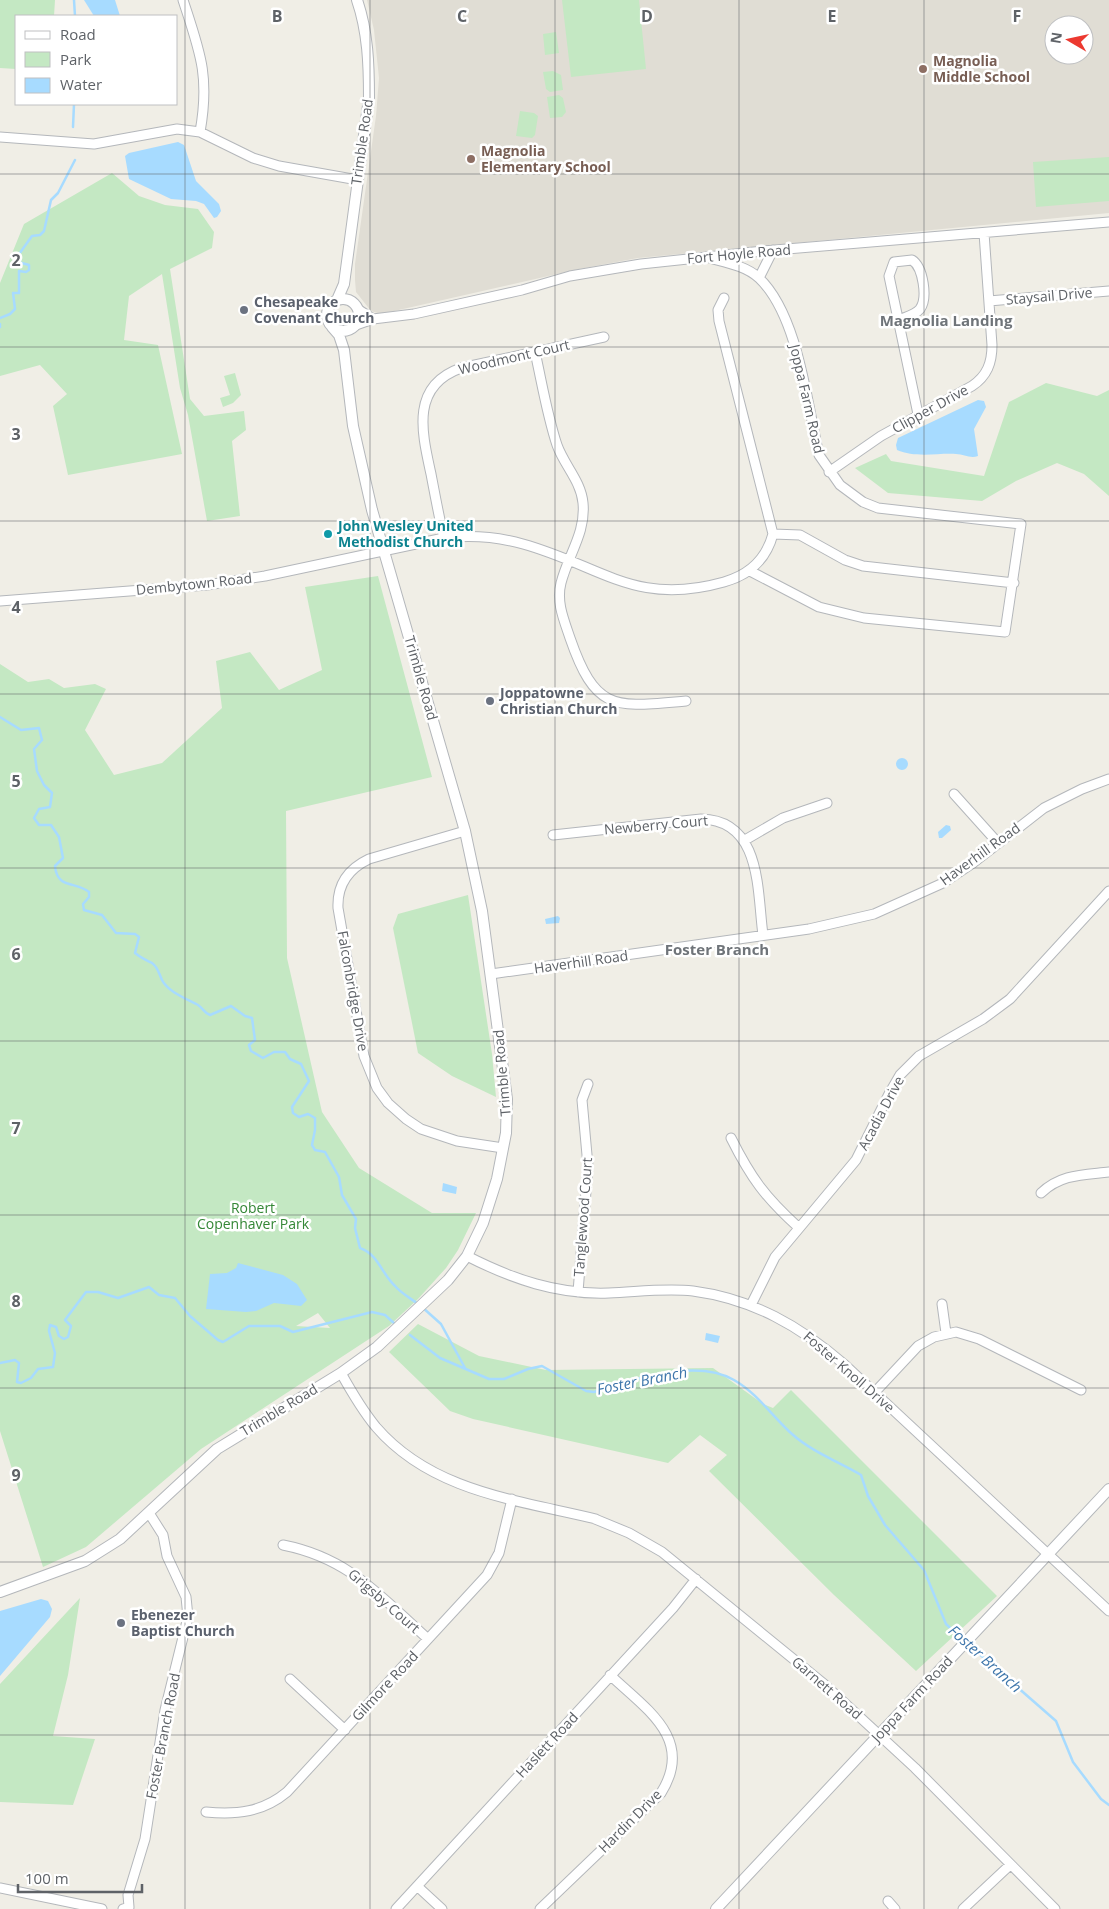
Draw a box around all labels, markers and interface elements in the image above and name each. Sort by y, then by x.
text: B [272,5,282,27]
text: C [457,5,467,27]
text: D [641,5,653,27]
text: E [828,5,837,27]
text: F [1013,5,1021,27]
legend [15,15,178,105]
north arrow [1044,15,1094,65]
text: Road [60,24,96,44]
text: N [1045,31,1066,45]
text: Park [60,49,91,69]
place label: Magnolia Middle School [933,51,1030,86]
marker: Magnolia Middle School [917,63,929,75]
text: Water [60,74,102,94]
street label: Trimble Road [346,98,377,186]
place label: Magnolia Elementary School [481,141,611,176]
marker: Magnolia Elementary School [465,153,477,165]
street label: Fort Hoyle Road [686,239,792,268]
text: 2 [11,249,21,271]
street label: Staysail Drive [1005,282,1093,309]
place label: Chesapeake Covenant Church [254,292,374,327]
marker: Chesapeake Covenant Church [238,304,250,316]
district label: Magnolia Landing [880,310,1013,330]
street label: Woodmont Court [456,334,571,379]
street label: Joppa Farm Road [785,340,829,455]
street label: Clipper Drive [888,380,971,437]
text: 3 [11,423,21,445]
place label: John Wesley United Methodist Church [336,516,474,551]
marker: John Wesley United Methodist Church [322,528,334,540]
street label: Dembytown Road [135,568,253,599]
text: 4 [11,596,21,618]
street label: Trimble Road [400,633,443,722]
place label: Joppatowne Christian Church [498,683,617,718]
marker: Joppatowne Christian Church [484,695,496,707]
text: 5 [11,770,21,792]
street label: Newberry Court [603,810,709,839]
street label: Haverhill Road [936,818,1024,889]
street label: Falconbridge Drive [334,929,373,1053]
district label: Foster Branch [665,939,769,959]
text: 6 [11,943,21,965]
street label: Haverhill Road [533,945,629,978]
street label: Trimble Road [488,1029,515,1117]
street label: Acadia Drive [853,1072,908,1153]
text: 7 [11,1117,21,1139]
street label: Tanglewood Court [569,1157,596,1277]
park label: Robert Copenhaver Park [197,1198,310,1233]
text: 8 [11,1290,21,1312]
street label: Foster Knoll Drive [800,1327,899,1417]
water label: Foster Branch [595,1361,689,1399]
street label: Trimble Road [237,1379,321,1440]
text: 9 [11,1464,21,1486]
street label: Grigsby Court [344,1564,424,1637]
place label: Ebenezer Baptist Church [131,1605,235,1640]
marker: Ebenezer Baptist Church [115,1617,127,1629]
water label: Foster Branch [945,1620,1026,1696]
street label: Gilmore Road [347,1647,422,1725]
street label: Joppa Farm Road [865,1651,957,1747]
street label: Garnett Road [788,1652,866,1723]
street label: Foster Branch Road [141,1671,184,1801]
street label: Haslett Road [511,1708,582,1782]
street label: Hardin Drive [594,1785,666,1857]
scale bar [18,1862,141,1894]
text: 100 m [25,1868,69,1888]

